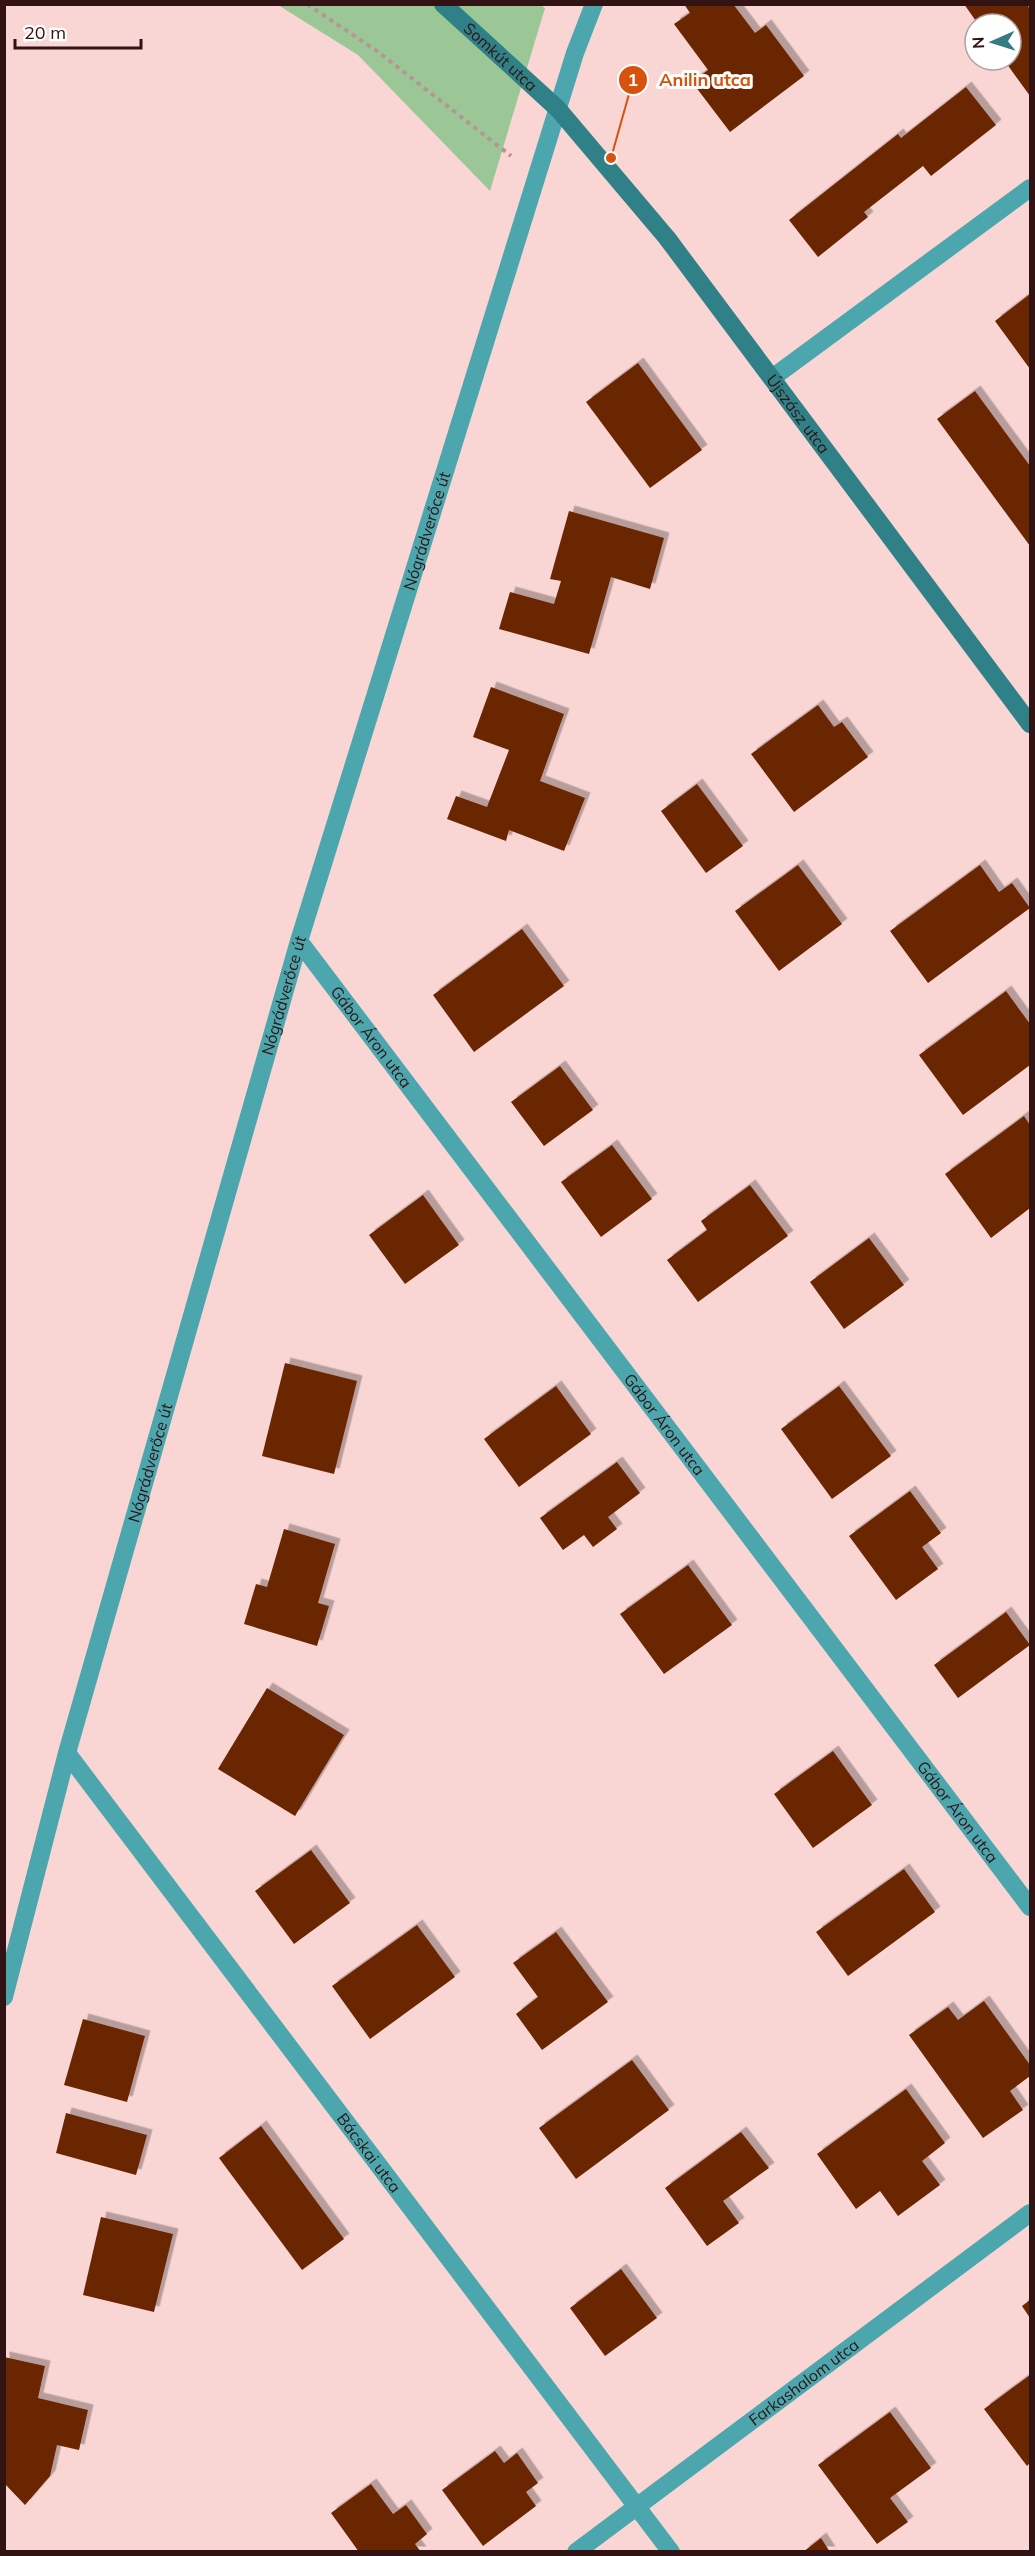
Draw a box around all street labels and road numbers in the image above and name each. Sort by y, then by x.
street label: Somkút utca [460,18,542,95]
street label: Újszász utca [762,370,834,457]
street label: Nógrádverőce út [399,469,454,593]
street label: Nógrádverőce út [257,933,310,1057]
street label: Gábor Áron utca [326,982,416,1092]
street label: Gábor Áron utca [620,1369,710,1479]
street label: Nógrádverőce út [123,1400,177,1525]
street label: Gábor Áron utca [913,1757,1003,1867]
street label: Bácskai utca [333,2109,406,2196]
street label: Farkashalom utca [745,2335,863,2430]

